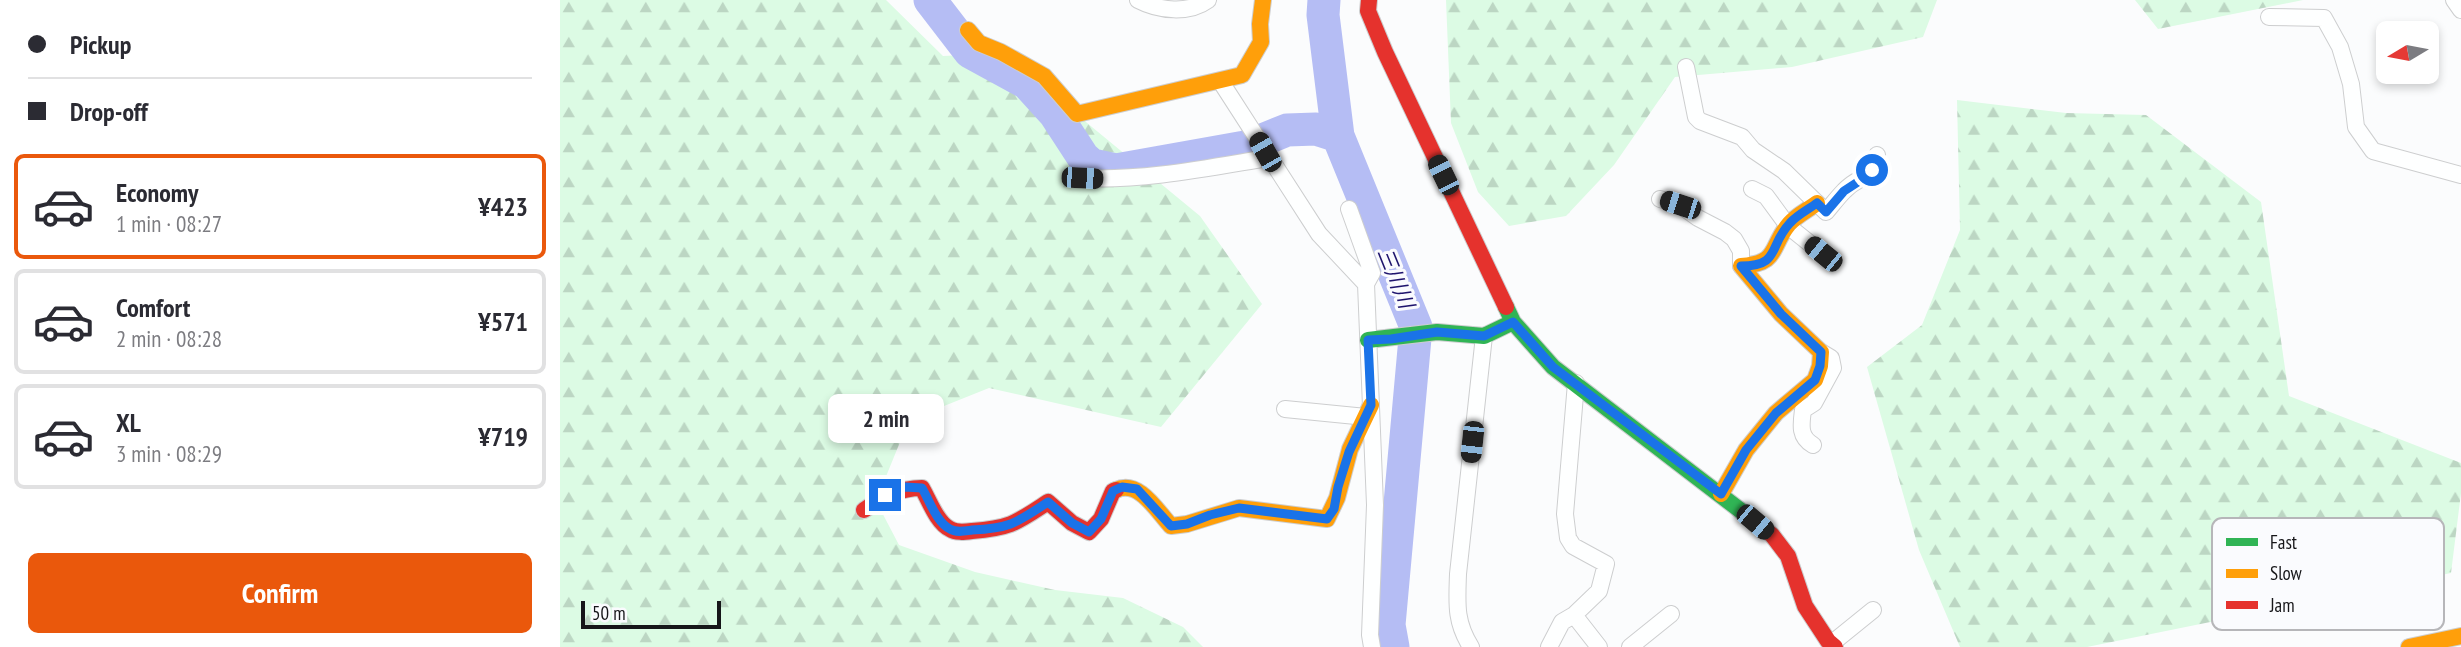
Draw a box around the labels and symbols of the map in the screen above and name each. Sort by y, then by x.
north arrow [2376,21,2440,84]
car [1246,129,1285,175]
car [1425,152,1462,198]
route start [1856,154,1888,186]
car [1061,166,1104,190]
car [1657,189,1704,221]
car [1801,233,1846,275]
water label: 三川川 [1372,244,1421,314]
callout: 2 min [827,393,943,442]
car [1460,420,1485,464]
route end [869,479,901,511]
car [1733,500,1778,544]
legend [2212,518,2444,630]
text: Fast [2270,530,2298,554]
text: Slow [2270,561,2303,585]
text: Jam [2269,593,2295,617]
scale bar [581,598,721,630]

